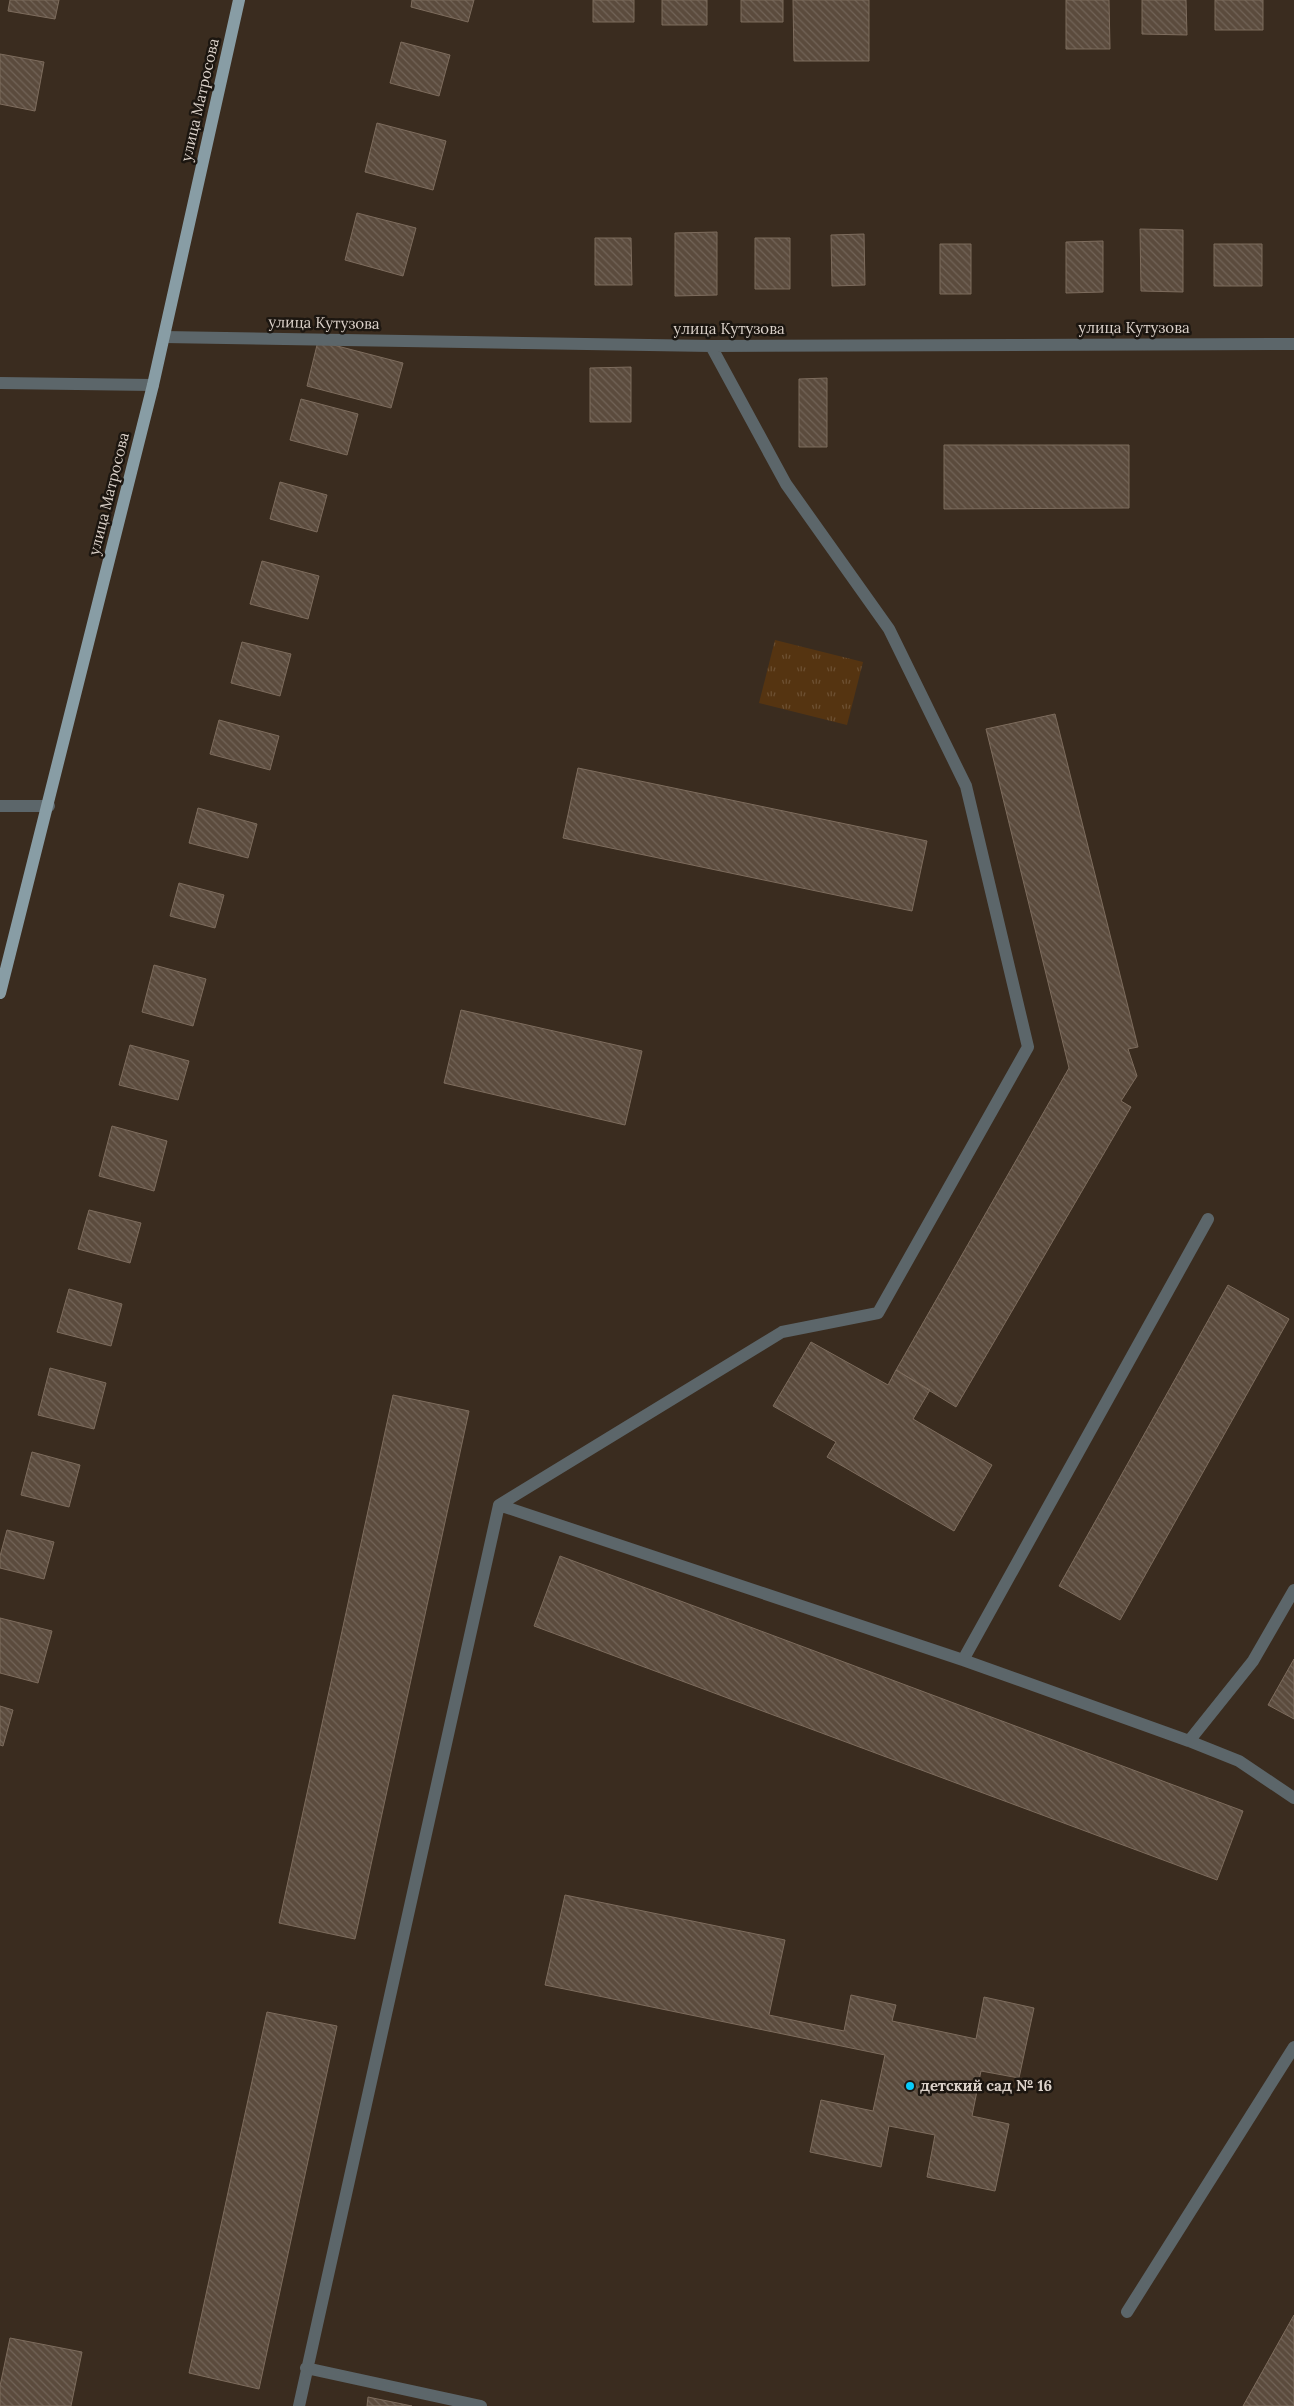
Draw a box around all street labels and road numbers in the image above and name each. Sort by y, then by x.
street label: улица Матросова [176,36,223,163]
street label: улица Кутузова [268,312,380,333]
street label: улица Кутузова [1078,318,1190,337]
street label: улица Кутузова [673,319,785,338]
street label: улица Матросова [84,430,133,557]

